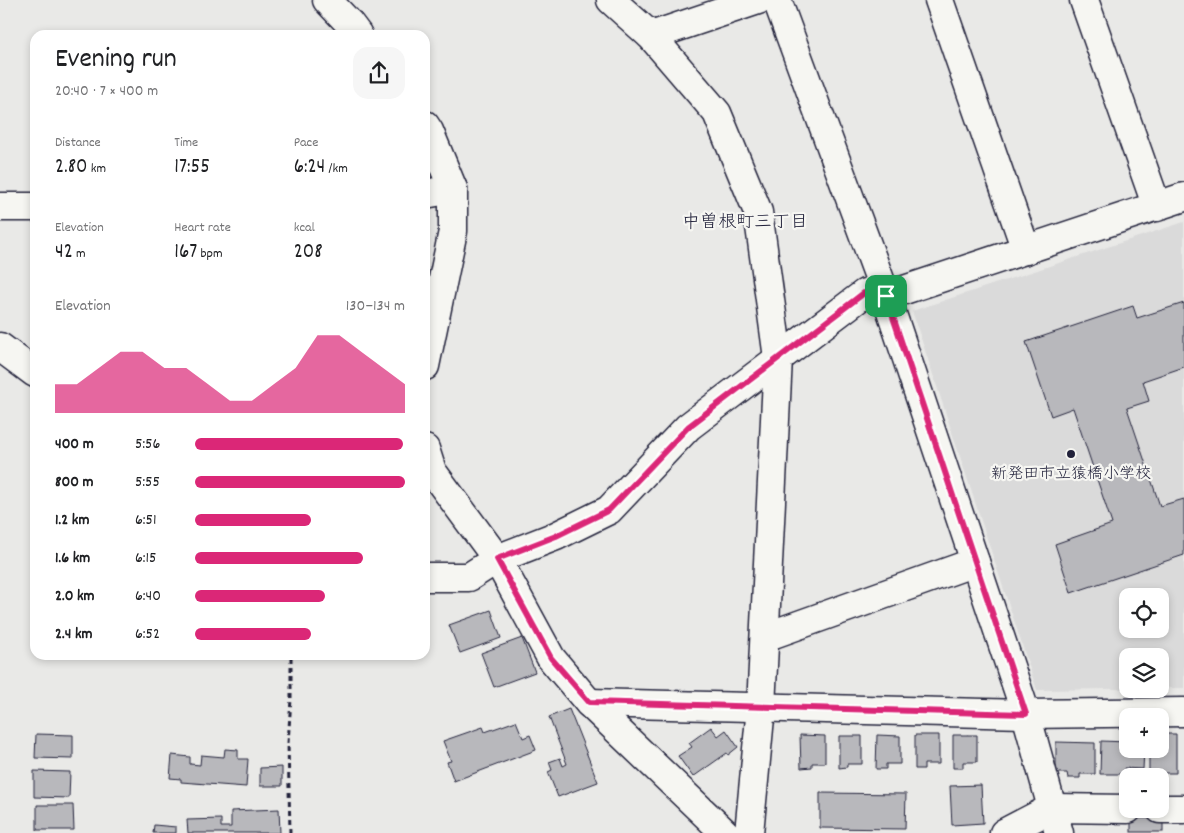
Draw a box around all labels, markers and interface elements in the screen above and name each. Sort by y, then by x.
text: Evening run [55,41,177,81]
button: share [353,47,405,99]
text: 20:40 · 7 × 400 m [55,80,158,103]
text: Distance [55,133,101,153]
text: Time [174,133,198,153]
text: Pace [294,133,318,153]
text: 2.80 [55,153,88,183]
text: 17:55 [174,153,210,183]
text: 6:24 [294,153,325,183]
text: km [88,159,106,179]
text: /km [325,159,348,179]
district label: 中曽根町三丁目 [682,211,808,236]
text: Elevation [55,218,104,238]
text: Heart rate [174,218,231,238]
text: kcal [294,218,315,238]
text: 42 [55,238,73,268]
text: 167 [174,238,197,268]
text: 208 [294,238,323,268]
text: m [73,244,86,264]
text: bpm [197,244,223,264]
pin [865,275,907,317]
icon: arrive [872,282,900,310]
text: Elevation [55,295,111,318]
text: 130–134 m [346,295,405,318]
text: 400 m [55,433,94,456]
text: 5:56 [135,433,160,456]
marker: 新発田市立猿橋小学校 [1065,448,1077,460]
place label: 新発田市立猿橋小学校 [991,463,1151,486]
text: 800 m [55,471,94,494]
text: 5:55 [135,471,160,494]
text: 1.2 km [55,509,89,532]
text: 6:51 [135,509,156,532]
text: 1.6 km [55,547,90,570]
text: 6:15 [135,547,156,570]
text: 2.0 km [55,585,95,608]
text: 6:40 [135,585,161,608]
map controls [1119,588,1169,818]
button: locate [1119,588,1169,638]
text: 2.4 km [55,623,93,646]
text: 6:52 [135,623,160,646]
button: layers [1119,648,1169,698]
button: + [1119,708,1169,758]
button: − [1119,768,1169,818]

